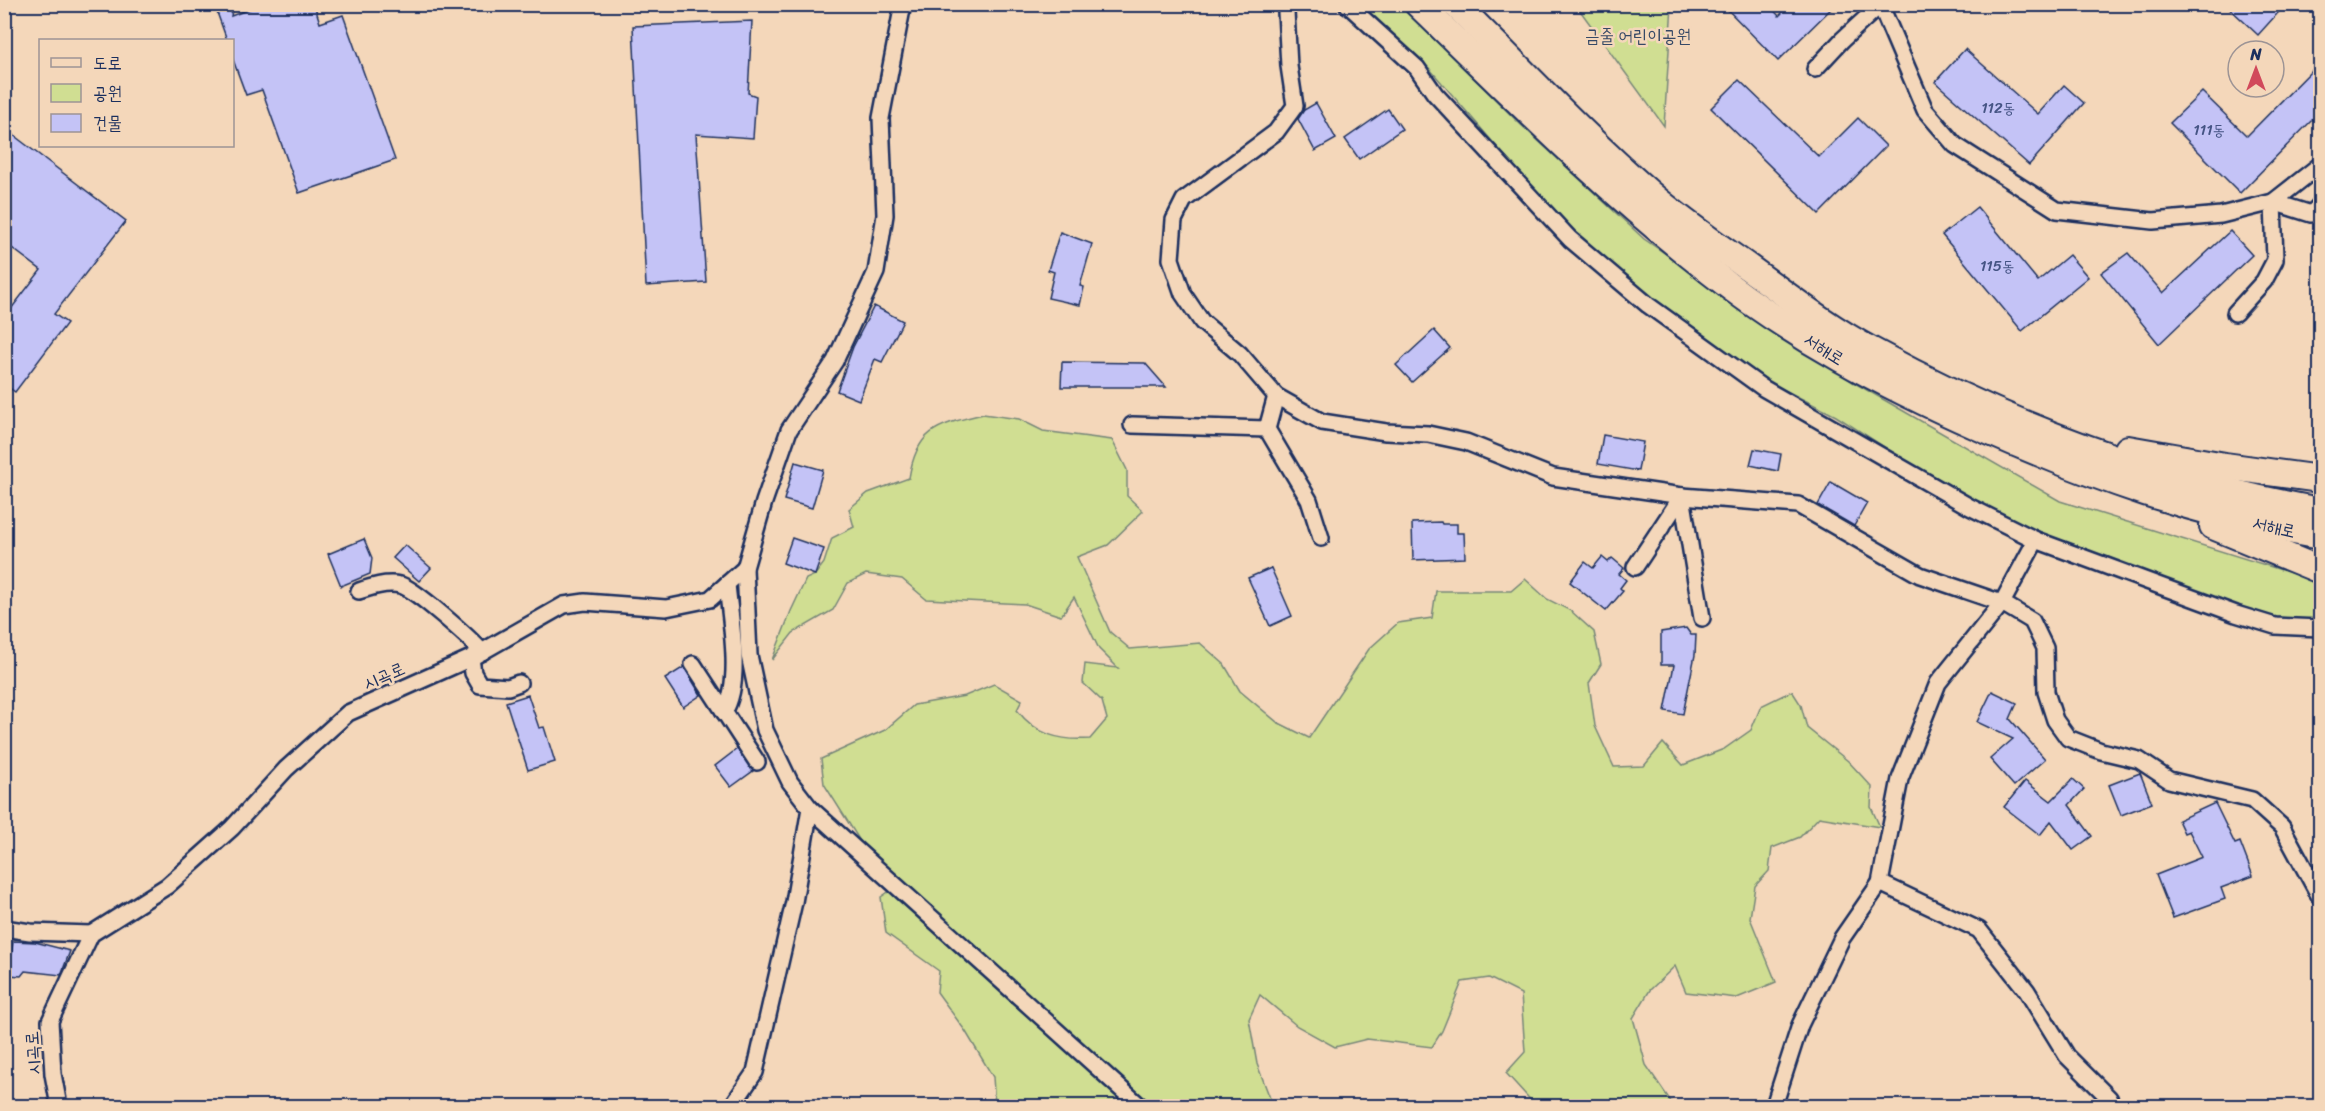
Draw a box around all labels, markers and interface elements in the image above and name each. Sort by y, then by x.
park label: 금줄 어린이공원 [1585,20,1691,52]
legend [39,39,234,147]
north arrow [2226,39,2286,99]
text: N [2249,40,2262,69]
text: 도로 [93,47,122,79]
text: 공원 [93,77,122,109]
house number: 112동 [1981,95,2015,121]
text: 건물 [93,107,122,139]
house number: 111동 [2193,117,2225,143]
house number: 115동 [1980,253,2014,279]
street label: 서해로 [1797,324,1851,374]
street label: 서해로 [2249,507,2299,547]
street label: 시곡로 [358,653,410,699]
street label: 시곡로 [16,1030,50,1076]

